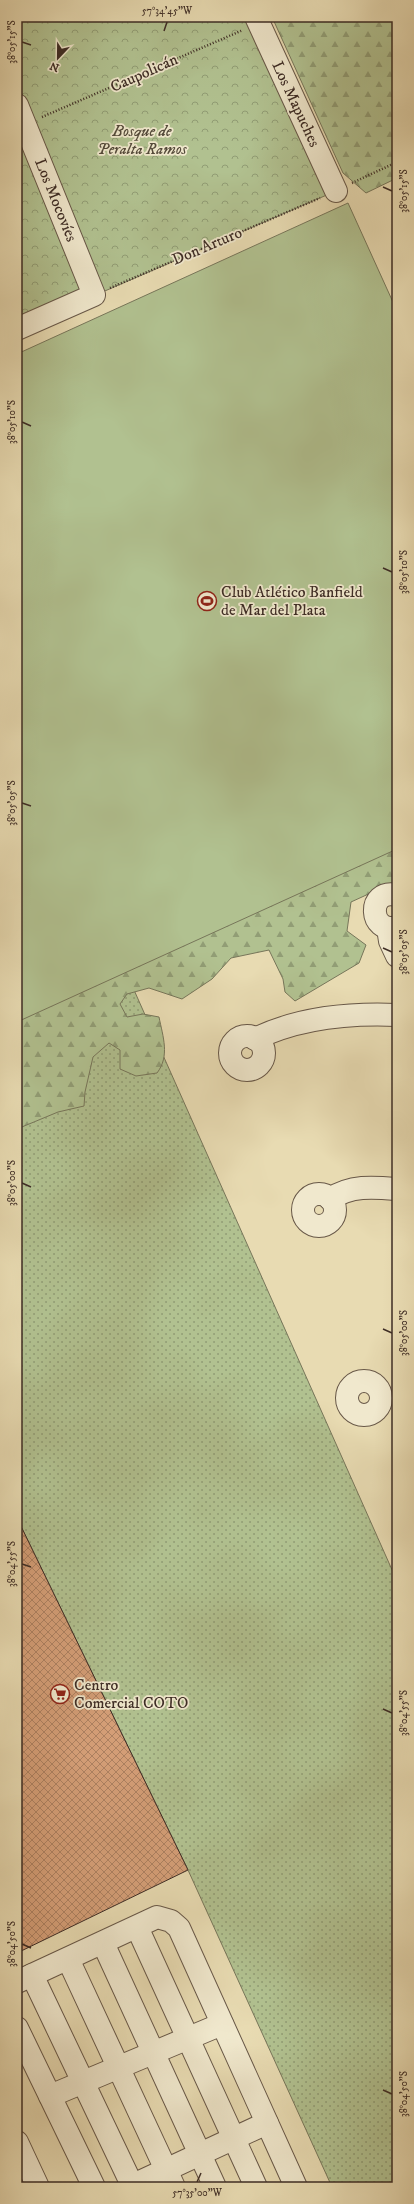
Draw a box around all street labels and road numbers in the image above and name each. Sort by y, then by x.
street label: Caupolicán [107,49,181,97]
street label: Los Mapuches [267,58,325,150]
street label: Los Mocovíes [30,155,82,245]
street label: Don Arturo [169,222,245,270]

